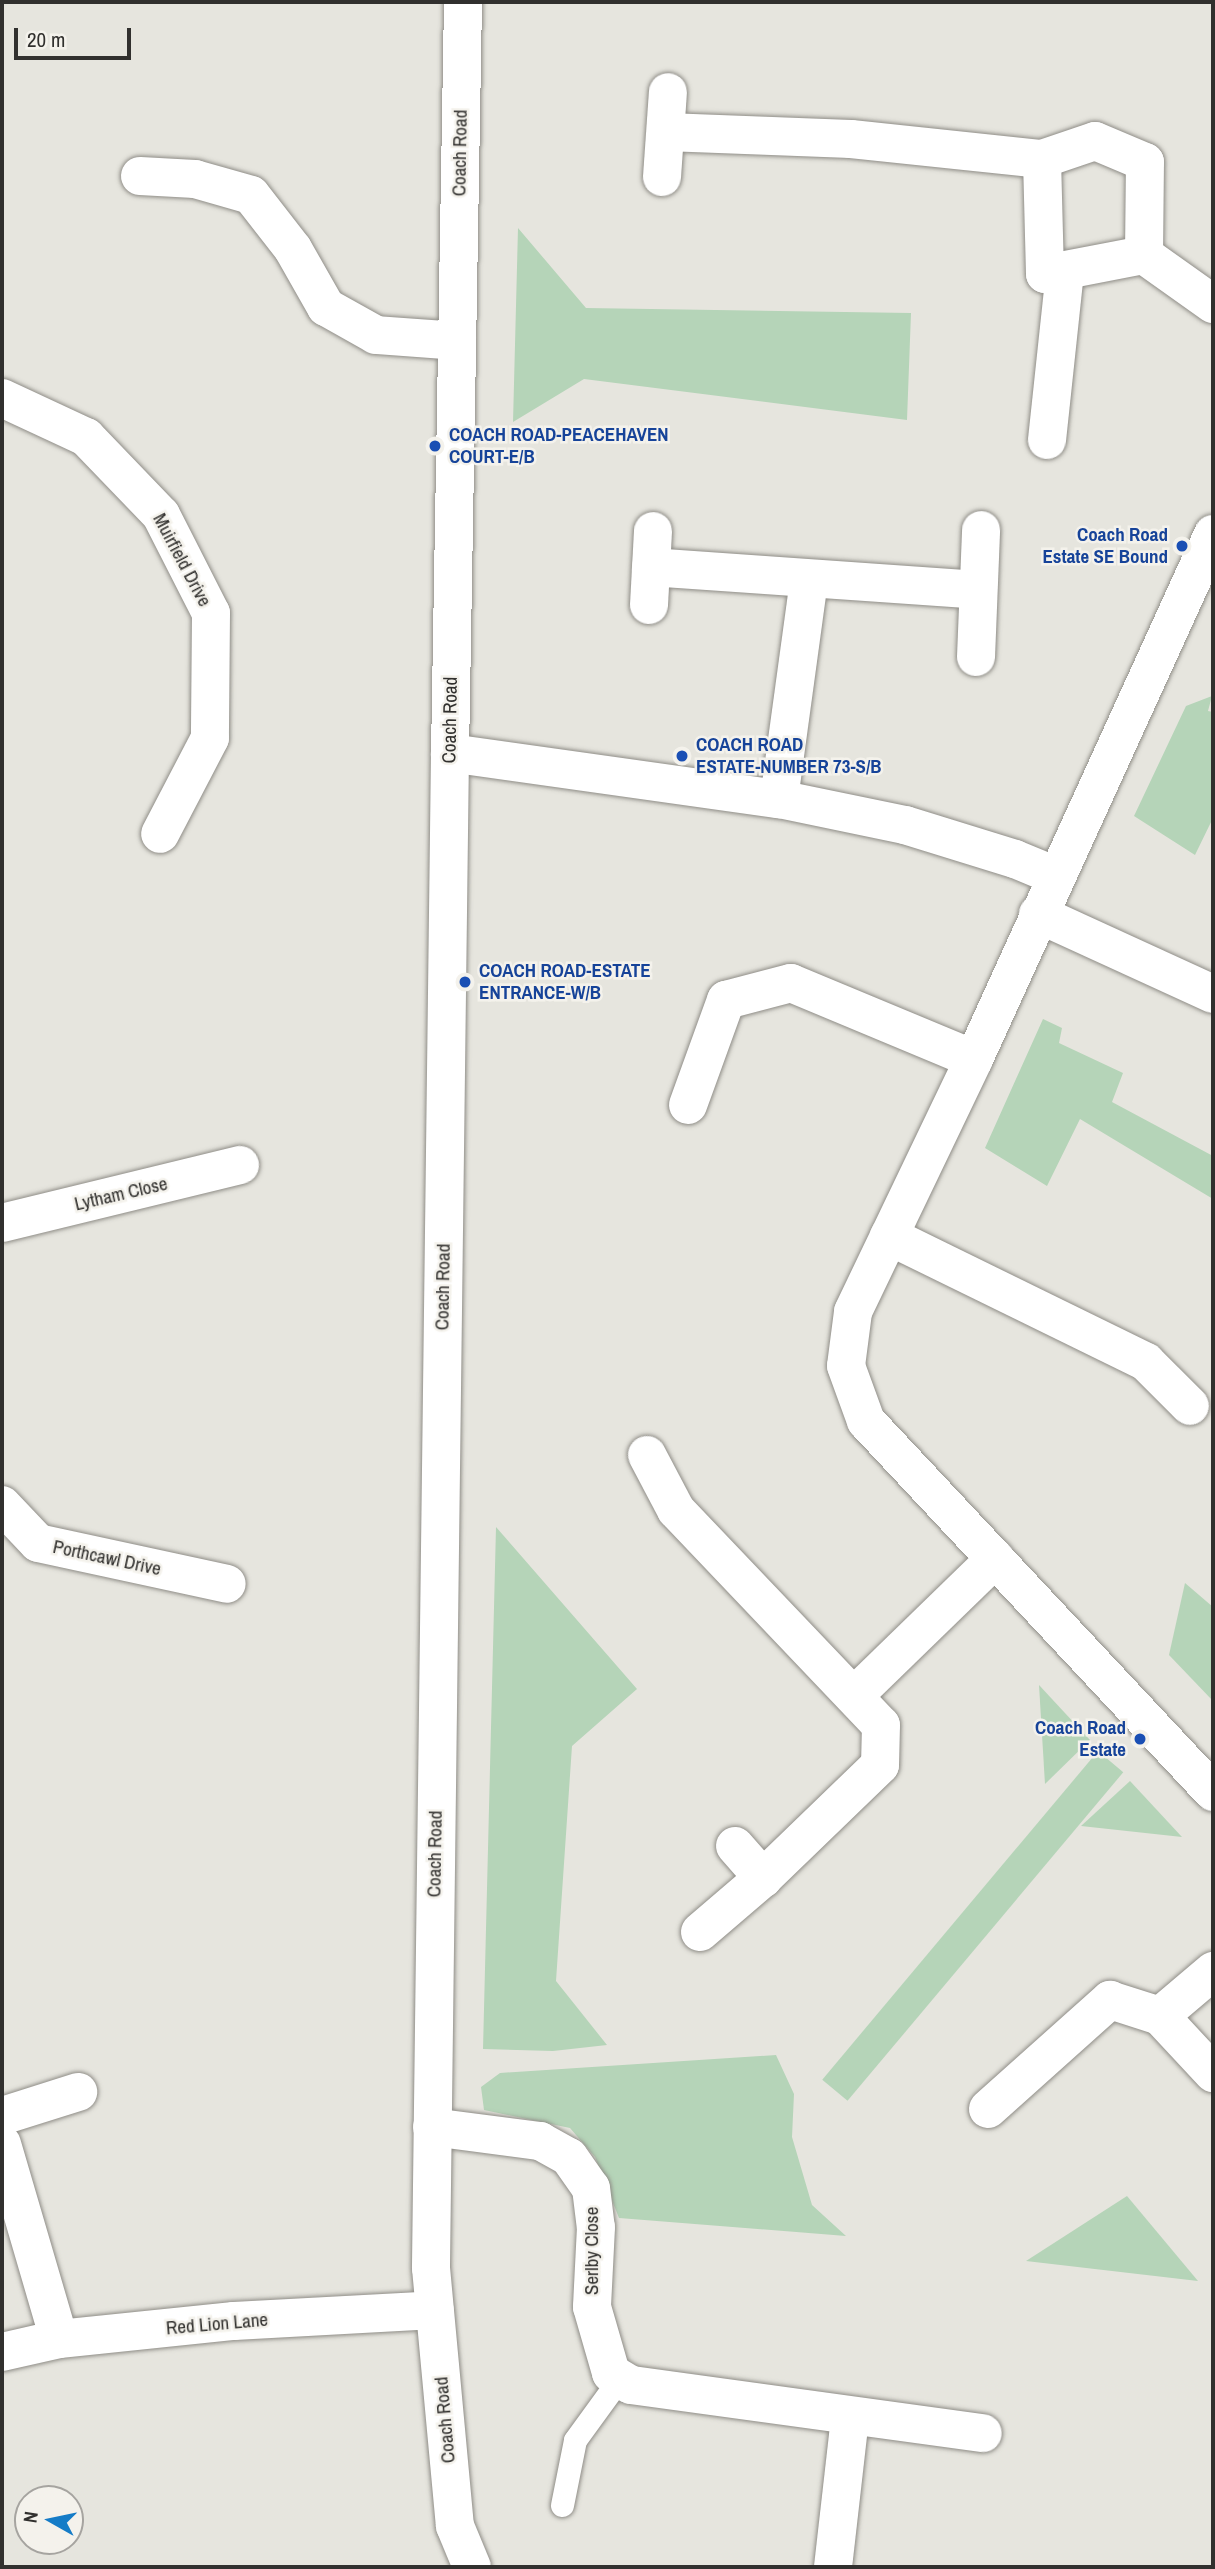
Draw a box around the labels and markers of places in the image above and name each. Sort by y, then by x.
place label: COACH ROAD-PEACEHAVEN COURT-E/B [449,424,669,468]
marker: COACH ROAD-PEACEHAVEN COURT-E/B [427,438,443,454]
place label: Coach Road Estate SE Bound [1042,524,1168,568]
marker: Coach Road Estate SE Bound [1174,538,1190,554]
place label: COACH ROAD ESTATE-NUMBER 73-S/B [696,734,882,778]
marker: COACH ROAD ESTATE-NUMBER 73-S/B [674,748,690,764]
place label: COACH ROAD-ESTATE ENTRANCE-W/B [479,960,651,1004]
marker: COACH ROAD-ESTATE ENTRANCE-W/B [457,974,473,990]
place label: Coach Road Estate [1035,1717,1126,1761]
marker: Coach Road Estate [1132,1731,1148,1747]

